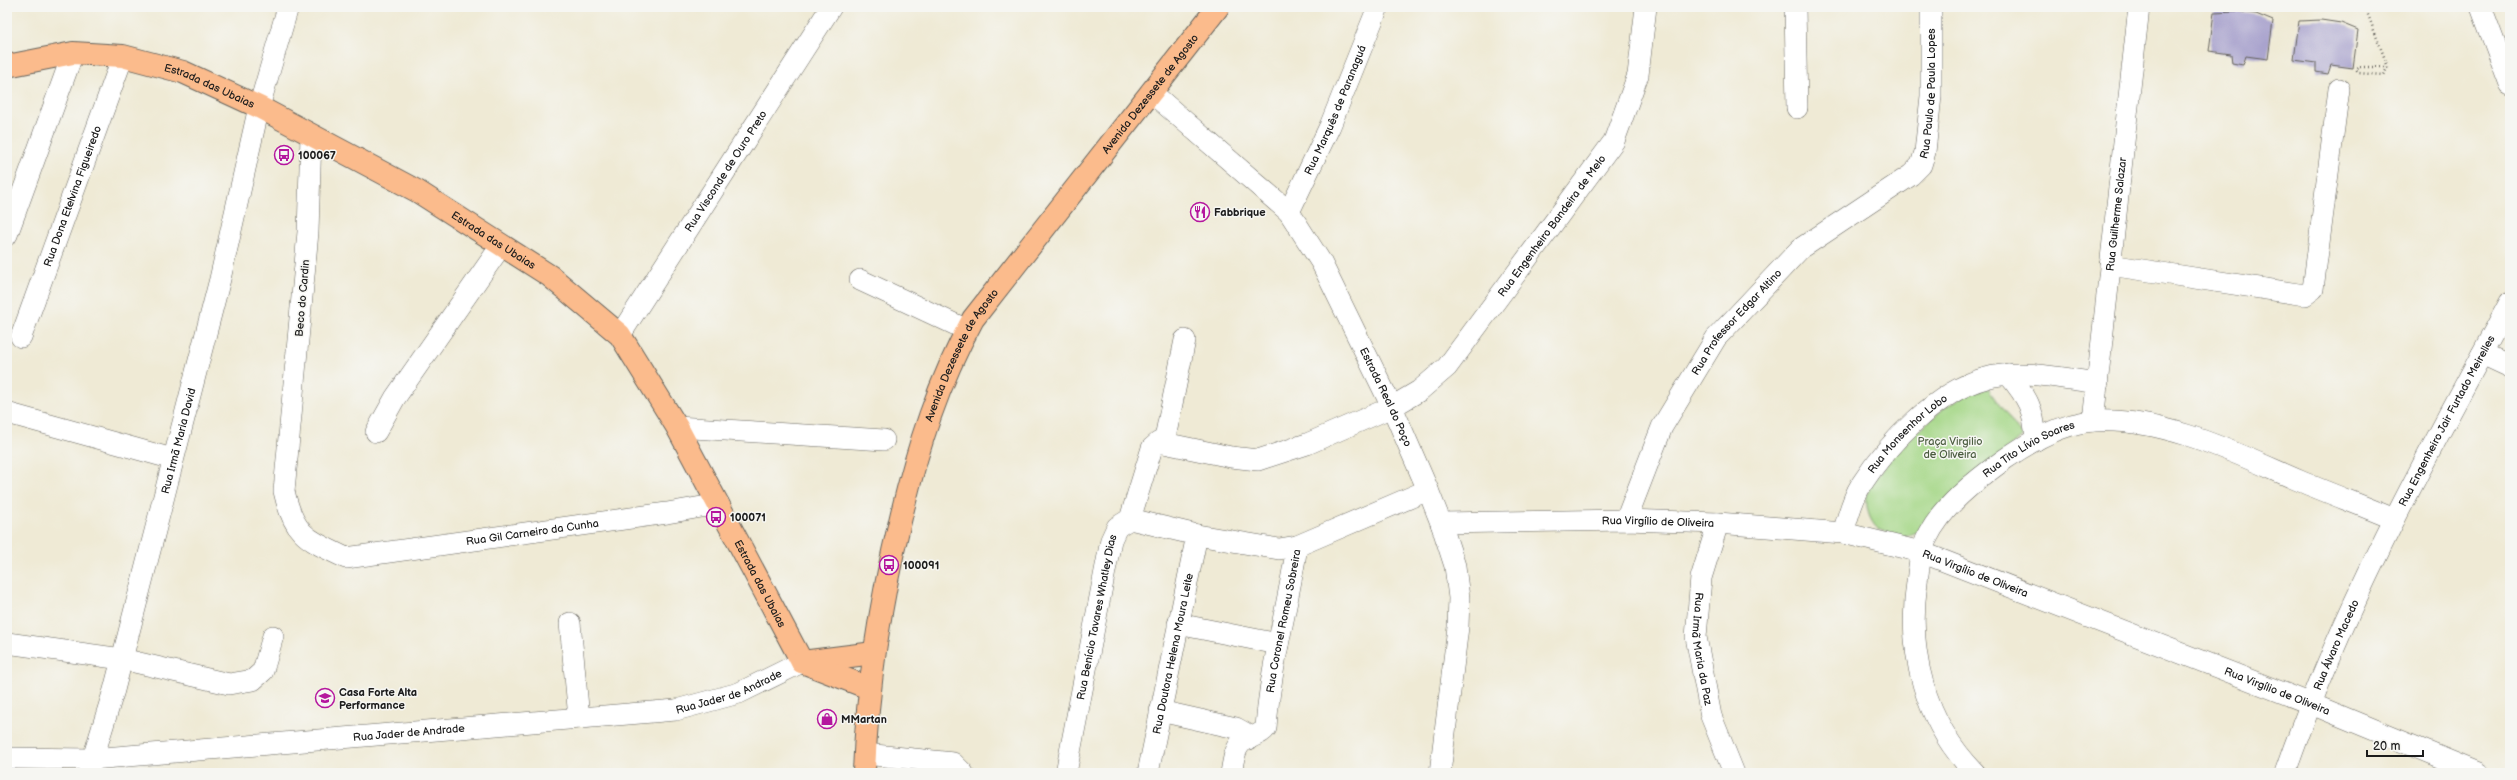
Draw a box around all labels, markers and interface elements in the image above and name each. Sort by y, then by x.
street label: Rua Paulo de Paula Lopes [1917,28,1938,160]
street label: Avenida Dezessete de Agosto [1099,32,1201,156]
street label: Rua Marquês de Paranaguá [1302,43,1369,177]
street label: Estrada das Ubaias [163,61,257,111]
street label: Rua Visconde de Ouro Preto [682,108,770,234]
street label: Rua Dona Etelvina Figueiredo [41,124,104,268]
bus stop icon: 100067 [273,144,295,166]
place label: 100067 [298,149,336,162]
street label: Rua Engenheiro Bandeira de Melo [1495,152,1609,299]
street label: Rua Guilherme Salazar [2104,156,2129,272]
restaurant icon: Fabbrique [1189,201,1211,223]
place label: Fabbrique [1214,206,1266,219]
street label: Estrada das Ubaias [449,209,538,272]
street label: Beco do Cardin [293,259,312,337]
street label: Rua Professor Edgar Altino [1689,267,1785,378]
street label: Avenida Dezessete de Agosto [923,286,1001,423]
street label: Rua Engenheiro Jair Furtado Meirelles [2396,333,2498,509]
street label: Estrada Real do Poço [1357,345,1414,449]
street label: Rua Irmã Maria David [159,387,199,495]
street label: Rua Monsenhor Lobo [1865,392,1950,476]
street label: Rua Tito Lívio Soares [1980,418,2077,480]
park label: Praça Virgilio de Oliveira [1918,435,1982,461]
bus stop icon: 100071 [705,506,727,528]
place label: 100071 [730,511,766,524]
street label: Rua Virgílio de Oliveira [1602,514,1714,530]
street label: Rua Gil Carneiro da Cunha [465,517,600,548]
street label: Rua Benício Tavares Whatley Dias [1074,532,1120,701]
street label: Estrada das Ubaias [731,538,789,630]
street label: Rua Virgílio de Oliveira [1920,547,2030,600]
street label: Rua Coronel Romeu Sobreira [1264,548,1303,694]
bus stop icon: 100091 [878,554,900,576]
place label: 100091 [903,559,939,572]
street label: Rua Doutora Helena Moura Leite [1150,571,1196,735]
street label: Rua Irmã Maria da Paz [1689,592,1715,707]
street label: Rua Álvaro Macedo [2311,598,2362,692]
street label: Rua Virgílio de Oliveira [2222,665,2332,718]
street label: Rua Jader de Andrade [674,667,784,717]
place label: Casa Forte Alta Performance [339,686,417,712]
school or university icon: Casa Forte Alta Performance [314,687,336,709]
shop icon: MMartan [816,708,838,730]
place label: MMartan [841,713,887,726]
street label: Rua Jader de Andrade [353,722,466,744]
scale bar [2367,732,2423,758]
text: 20 m [2373,739,2400,754]

